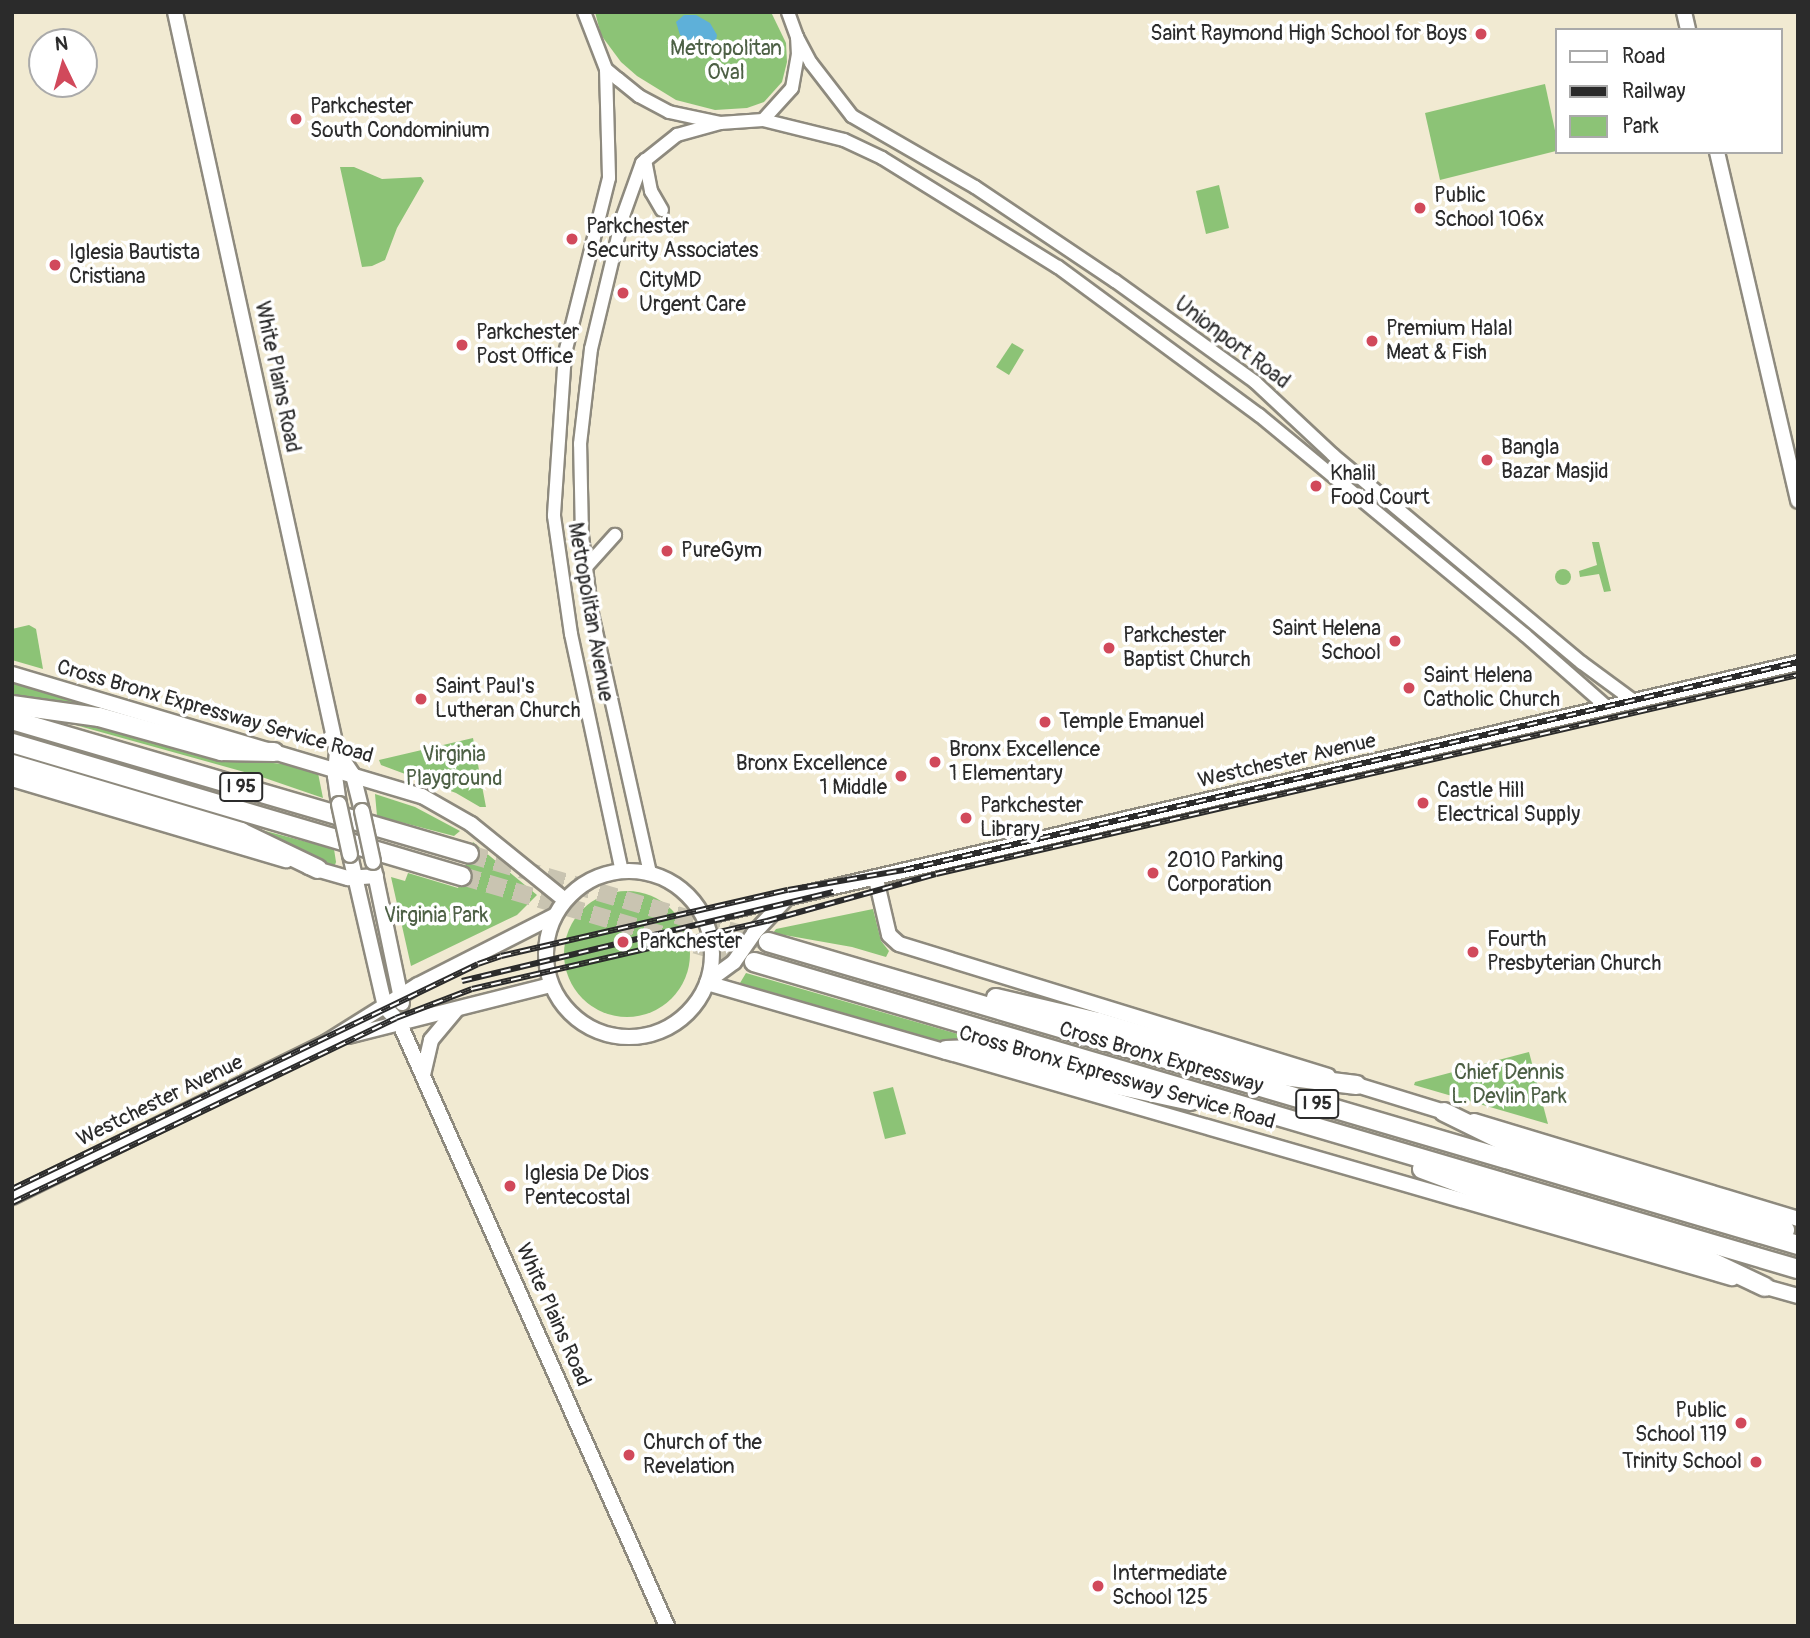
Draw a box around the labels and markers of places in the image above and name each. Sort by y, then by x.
place label: Saint Raymond High School for Boys [1150,21,1467,47]
marker: Saint Raymond High School for Boys [1473,26,1489,42]
place label: Parkchester South Condominium [310,94,490,144]
marker: Parkchester South Condominium [288,111,304,127]
place label: Public School 106x [1434,183,1544,233]
marker: Public School 106x [1412,200,1428,216]
place label: Parkchester Security Associates [586,214,758,264]
marker: Parkchester Security Associates [564,231,580,247]
place label: Iglesia Bautista Cristiana [69,240,200,290]
marker: Iglesia Bautista Cristiana [47,257,63,273]
place label: CityMD Urgent Care [639,268,746,318]
marker: CityMD Urgent Care [613,283,633,303]
place label: Premium Halal Meat & Fish [1386,316,1513,366]
place label: Parkchester Post Office [476,320,579,370]
marker: Premium Halal Meat & Fish [1364,333,1380,349]
marker: Parkchester Post Office [454,337,470,353]
place label: Bangla Bazar Masjid [1501,435,1609,485]
marker: Bangla Bazar Masjid [1479,452,1495,468]
place label: Khalil Food Court [1330,461,1430,511]
marker: Khalil Food Court [1308,478,1324,494]
place label: PureGym [681,538,762,564]
marker: PureGym [659,543,675,559]
place label: Saint Helena School [1271,616,1381,666]
place label: Parkchester Baptist Church [1123,623,1251,673]
marker: Saint Helena School [1387,633,1403,649]
marker: Parkchester Baptist Church [1101,640,1117,656]
place label: Saint Helena Catholic Church [1423,663,1560,713]
place label: Saint Paul's Lutheran Church [435,674,581,724]
marker: Saint Helena Catholic Church [1401,680,1417,696]
marker: Saint Paul's Lutheran Church [413,691,429,707]
place label: Temple Emanuel [1059,709,1205,735]
marker: Temple Emanuel [1037,714,1053,730]
place label: Bronx Excellence 1 Elementary [949,737,1100,787]
place label: Bronx Excellence 1 Middle [736,751,887,801]
marker: Bronx Excellence 1 Elementary [927,754,943,770]
marker: Bronx Excellence 1 Middle [893,768,909,784]
place label: Castle Hill Electrical Supply [1437,778,1580,828]
place label: Parkchester Library [980,793,1083,843]
marker: Castle Hill Electrical Supply [1415,795,1431,811]
marker: Parkchester Library [958,810,974,826]
place label: 2010 Parking Corporation [1167,848,1283,898]
marker: 2010 Parking Corporation [1145,865,1161,881]
place label: Fourth Presbyterian Church [1487,927,1661,977]
place label: Parkchester [639,929,742,955]
marker: Parkchester [613,932,633,952]
marker: Fourth Presbyterian Church [1465,944,1481,960]
place label: Iglesia De Dios Pentecostal [524,1161,649,1211]
marker: Iglesia De Dios Pentecostal [502,1178,518,1194]
place label: Public School 119 [1635,1398,1727,1448]
marker: Public School 119 [1733,1415,1749,1431]
place label: Church of the Revelation [643,1430,762,1480]
marker: Church of the Revelation [621,1447,637,1463]
place label: Trinity School [1622,1449,1742,1475]
marker: Trinity School [1748,1454,1764,1470]
place label: Intermediate School 125 [1112,1561,1227,1611]
marker: Intermediate School 125 [1090,1578,1106,1594]

